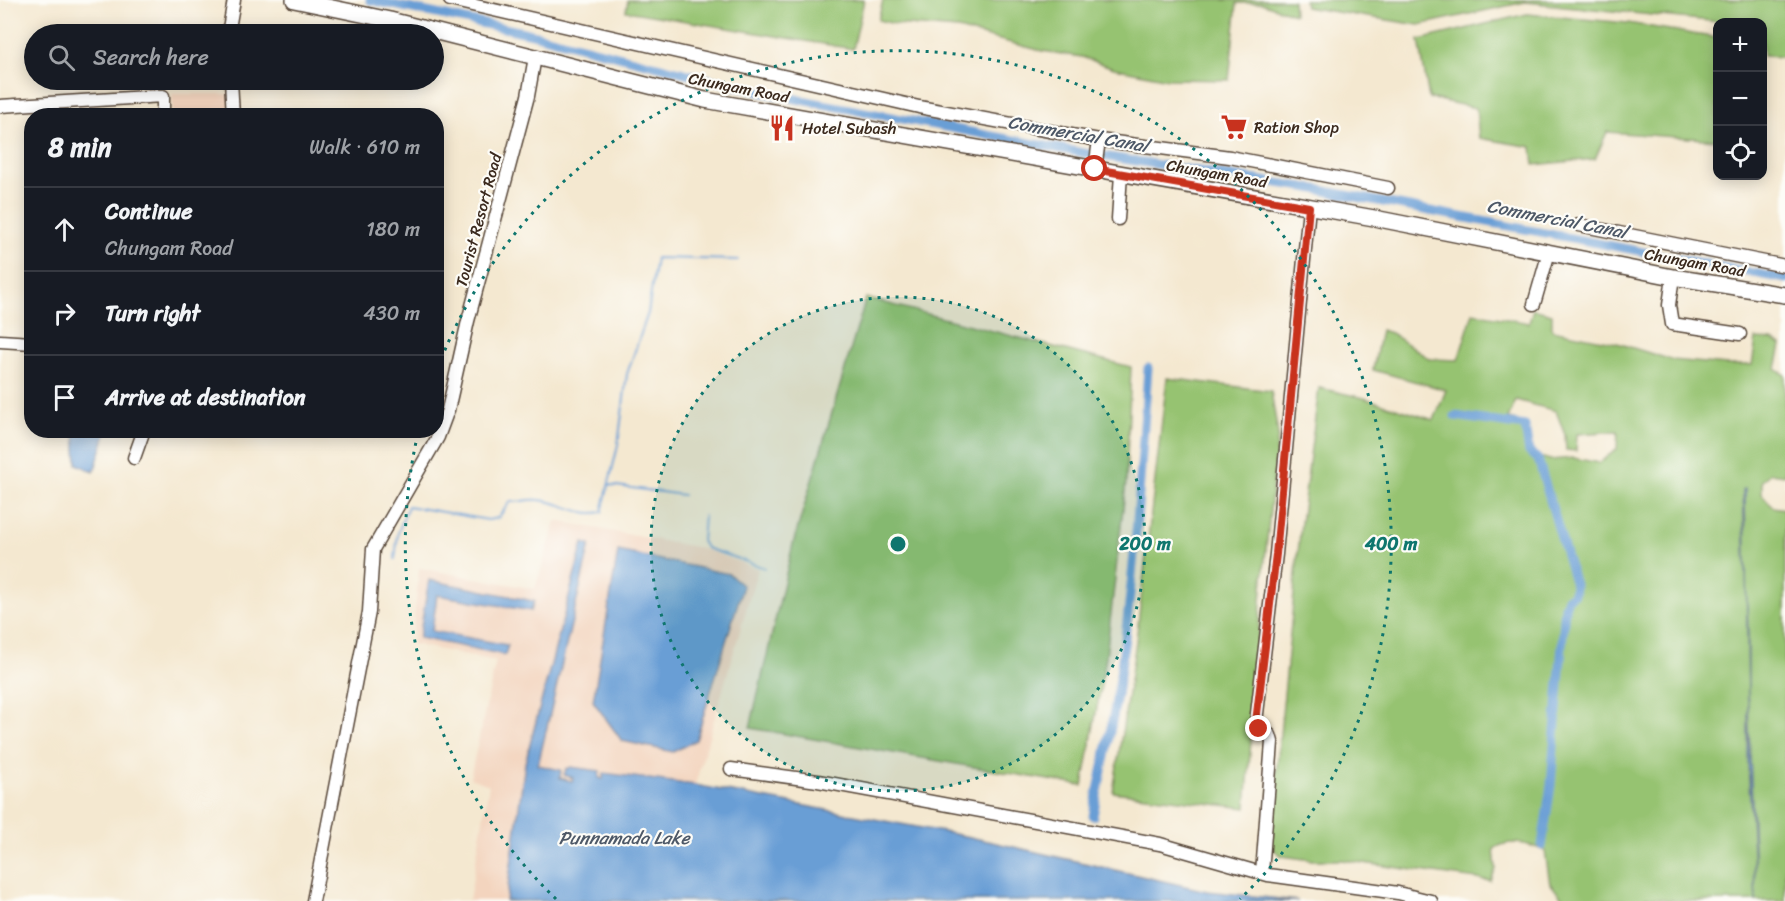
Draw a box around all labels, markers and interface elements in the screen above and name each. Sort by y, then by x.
map controls [1713,18,1767,180]
button: + [1713,18,1767,72]
search box [24,24,444,90]
text: Search here [93,38,209,77]
icon: search [45,41,78,74]
street label: Chungam Road [686,64,793,112]
button: − [1713,72,1767,126]
water label: Commercial Canal [1005,106,1154,163]
supermarket icon: Ration Shop [1219,112,1249,142]
restaurant icon: Hotel Subash [767,113,797,143]
place label: Ration Shop [1254,113,1339,142]
place label: Hotel Subash [802,114,896,143]
text: 8 min [48,124,112,170]
button: locate [1713,126,1767,180]
text: Walk · 610 m [309,130,420,165]
street label: Tourist Resort Road [447,148,511,290]
street label: Chungam Road [1164,150,1271,197]
route start [1081,155,1107,181]
water label: Commercial Canal [1484,190,1633,249]
text: Continue [105,192,193,231]
text: 180 m [366,212,420,247]
icon: ahead [48,213,81,246]
text: Chungam Road [105,231,233,266]
street label: Chungam Road [1642,239,1749,286]
text: Turn right [105,294,200,333]
text: 430 m [363,296,420,331]
icon: right [48,297,81,330]
text: Arrive at destination [105,378,306,417]
icon: arrive [48,381,81,414]
text: 200 m [1118,528,1171,560]
text: 400 m [1364,528,1417,560]
centre of rings [888,534,908,554]
route end [1245,715,1271,741]
water label: Punnamada Lake [559,822,692,854]

